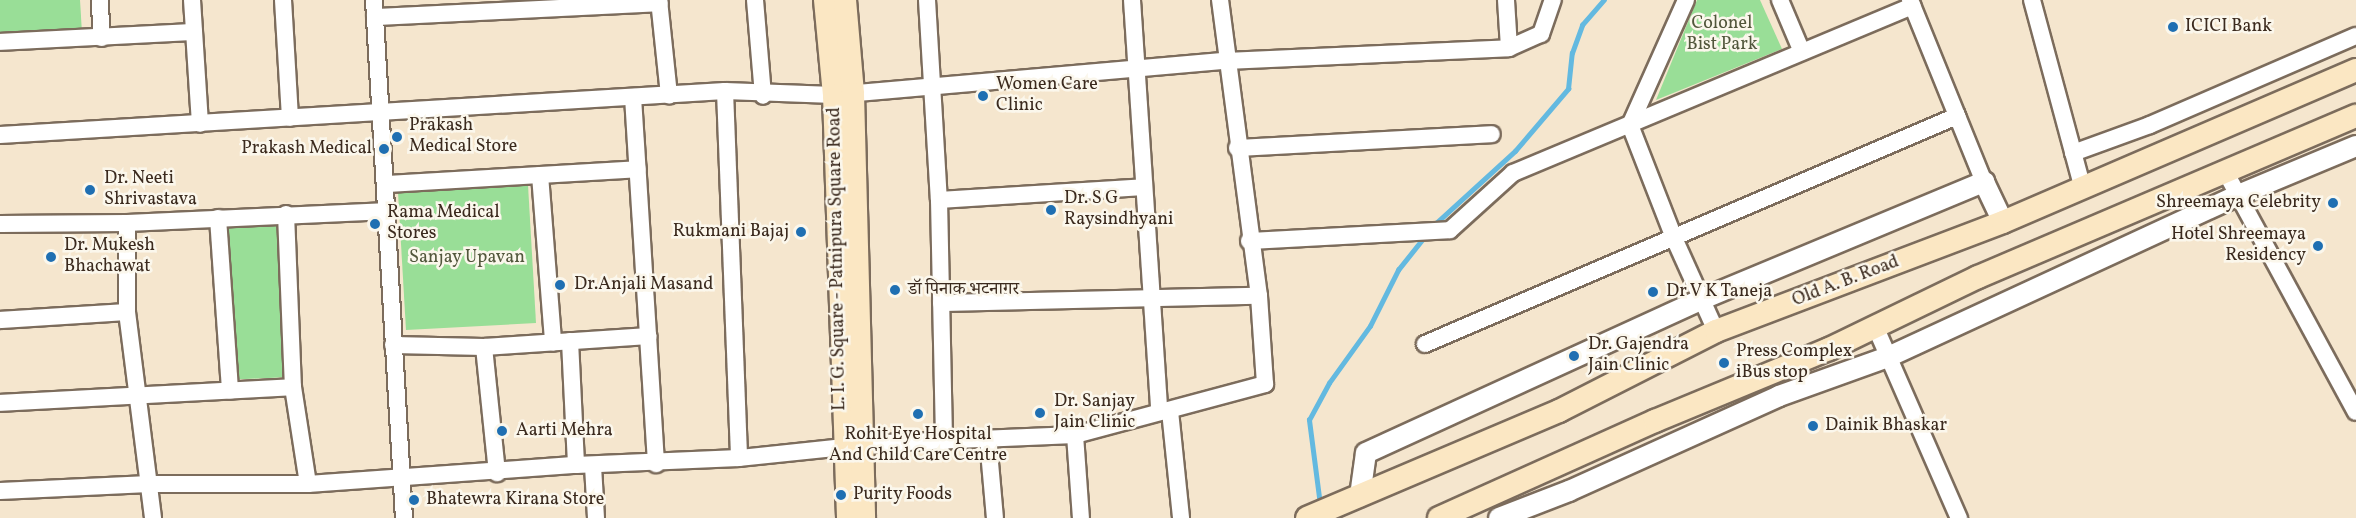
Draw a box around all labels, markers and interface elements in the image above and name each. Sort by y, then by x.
park label: Colonel Bist Park [1686,14,1758,57]
place label: ICICI Bank [2185,16,2272,38]
marker: ICICI Bank [2166,20,2180,34]
place label: Women Care Clinic [996,75,1098,118]
marker: Women Care Clinic [974,87,992,105]
street label: L. I. G. Square - Patnipura Square Road [825,107,851,411]
place label: Prakash Medical Store [409,116,517,158]
marker: Prakash Medical Store [390,130,404,144]
place label: Prakash Medical [241,138,372,160]
marker: Prakash Medical [377,142,391,156]
place label: Dr. Neeti Shrivastava [104,169,197,212]
marker: Dr. Neeti Shrivastava [81,181,99,199]
place label: Dr. S G Raysindhyani [1064,189,1173,232]
place label: Shreemaya Celebrity [2156,192,2321,214]
marker: Shreemaya Celebrity [2326,196,2340,210]
marker: Dr. S G Raysindhyani [1042,201,1060,219]
place label: Rama Medical Stores [387,203,500,246]
marker: Rama Medical Stores [368,217,382,231]
place label: Rukmani Bajaj [673,221,789,243]
marker: Rukmani Bajaj [794,225,808,239]
place label: Hotel Shreemaya Residency [2171,225,2306,268]
place label: Dr. Mukesh Bhachawat [64,236,155,278]
marker: Hotel Shreemaya Residency [2311,239,2325,253]
park label: Sanjay Upavan [409,247,525,269]
marker: Dr. Mukesh Bhachawat [42,248,60,266]
street label: Old A. B. Road [1790,252,1902,312]
place label: Dr.Anjali Masand [574,274,713,296]
marker: Dr.Anjali Masand [551,276,569,294]
place label: डॉ पिनाक भटनागर [908,279,1019,301]
marker: डॉ पिनाक भटनागर [886,281,904,299]
place label: Dr V K Taneja [1666,281,1774,303]
marker: Dr V K Taneja [1644,283,1662,301]
place label: Dr. Gajendra Jain Clinic [1588,335,1689,378]
place label: Press Complex iBus stop [1736,342,1852,385]
marker: Dr. Gajendra Jain Clinic [1565,347,1583,365]
marker: Press Complex iBus stop [1717,356,1731,370]
place label: Dr. Sanjay Jain Clinic [1054,392,1135,434]
marker: Dr. Sanjay Jain Clinic [1031,404,1049,422]
marker: Rohit Eye Hospital And Child Care Centre [909,405,927,423]
place label: Dainik Bhaskar [1825,415,1947,437]
marker: Dainik Bhaskar [1806,419,1820,433]
place label: Aarti Mehra [516,420,613,442]
marker: Aarti Mehra [493,422,511,440]
place label: Rohit Eye Hospital And Child Care Centre [829,425,1007,468]
place label: Purity Foods [853,484,952,506]
marker: Purity Foods [834,488,848,502]
place label: Bhatewra Kirana Store [426,489,604,511]
marker: Bhatewra Kirana Store [407,493,421,507]

